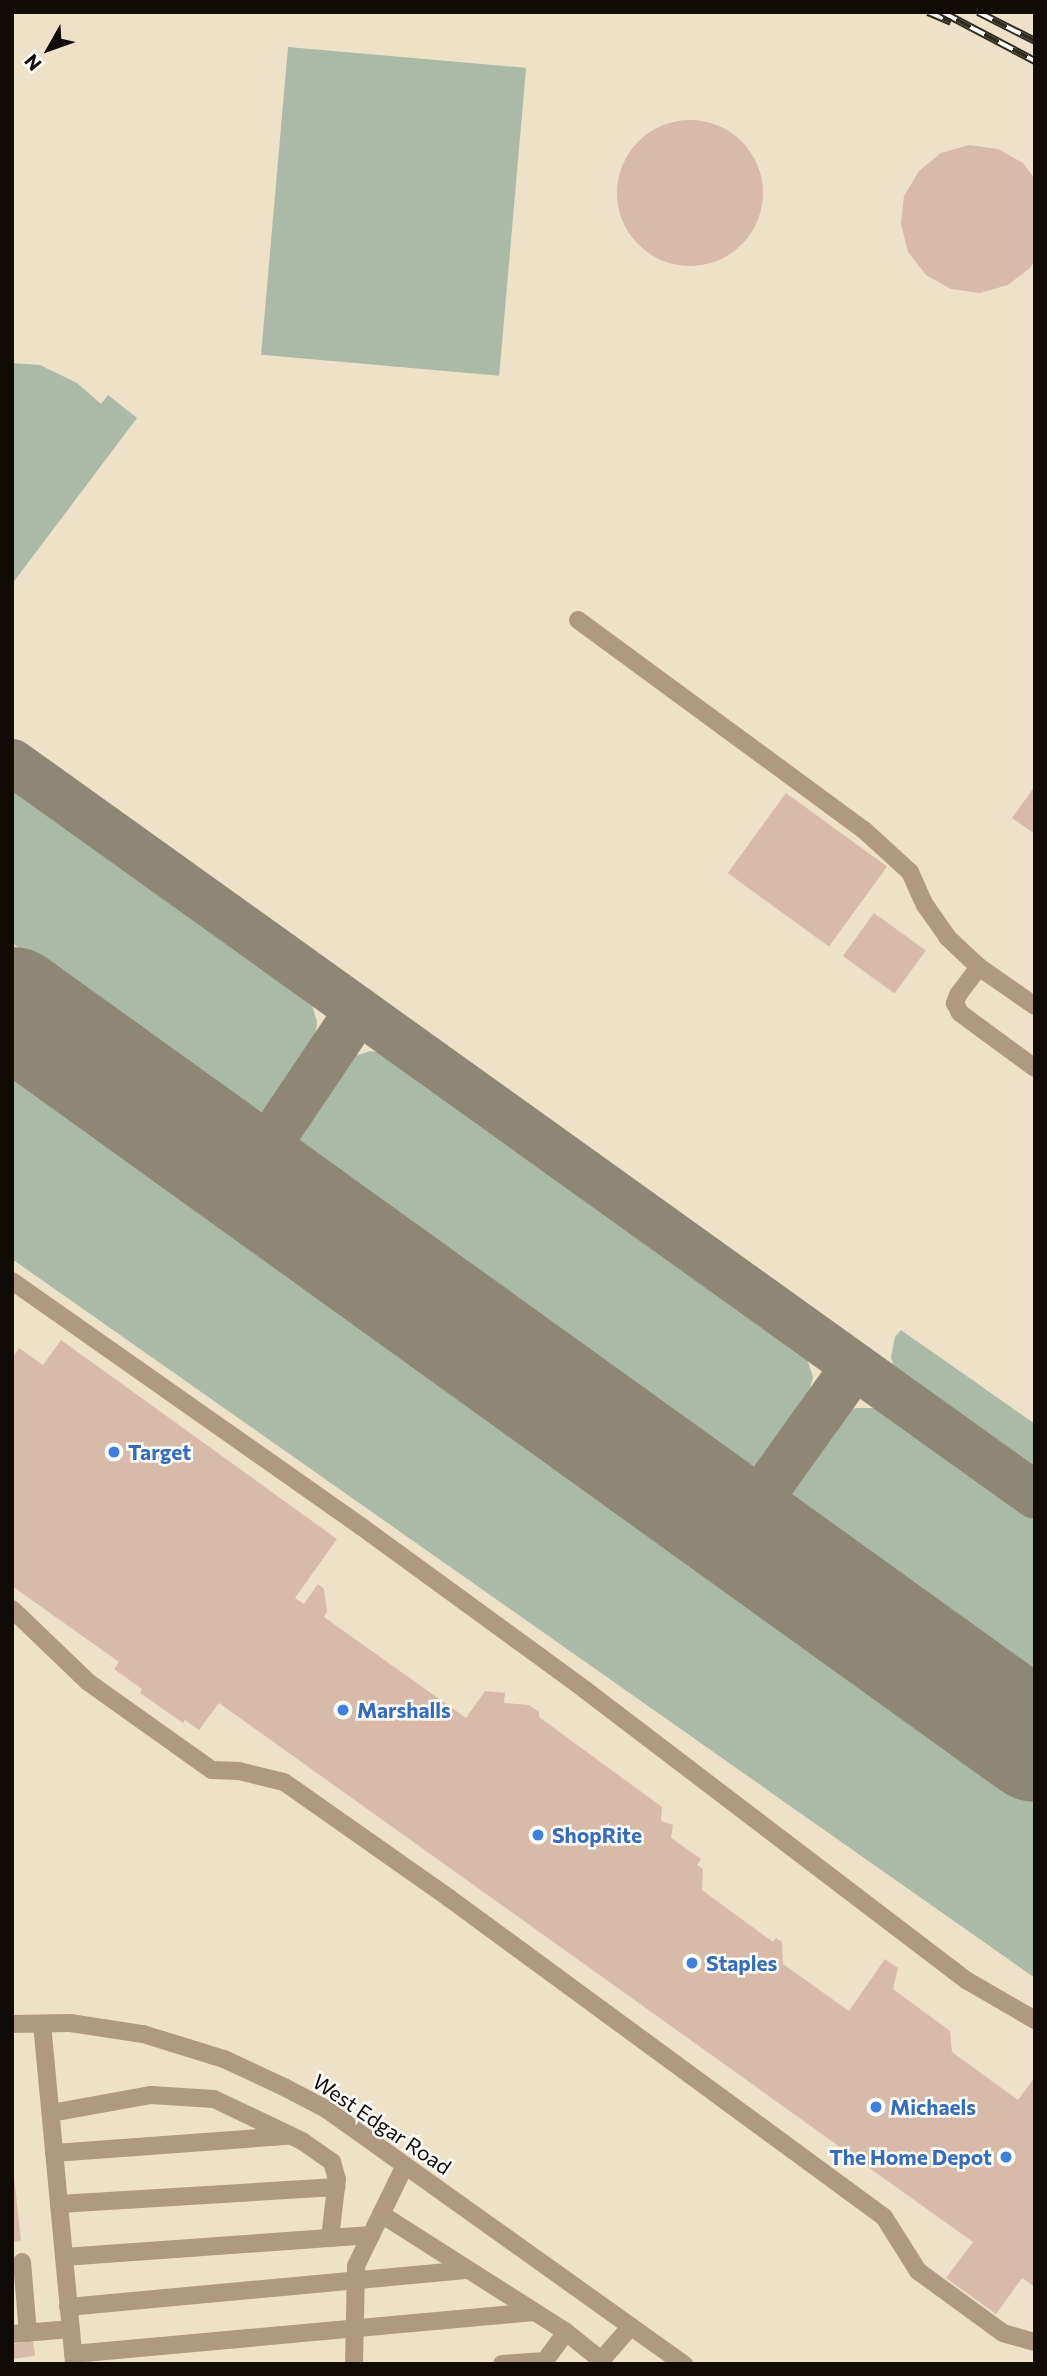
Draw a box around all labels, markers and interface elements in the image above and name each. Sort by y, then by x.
north arrow [14,14,84,84]
text: N [19,50,46,76]
place label: Target [128,1439,191,1465]
marker: Target [106,1444,122,1460]
place label: Marshalls [357,1697,451,1723]
marker: Marshalls [335,1702,351,1718]
place label: ShopRite [552,1822,642,1848]
marker: ShopRite [530,1827,546,1843]
place label: Staples [706,1950,777,1976]
marker: Staples [684,1955,700,1971]
street label: West Edgar Road [308,2068,456,2180]
place label: Michaels [890,2094,976,2120]
marker: Michaels [868,2099,884,2115]
place label: The Home Depot [829,2144,992,2170]
marker: The Home Depot [998,2149,1014,2165]

